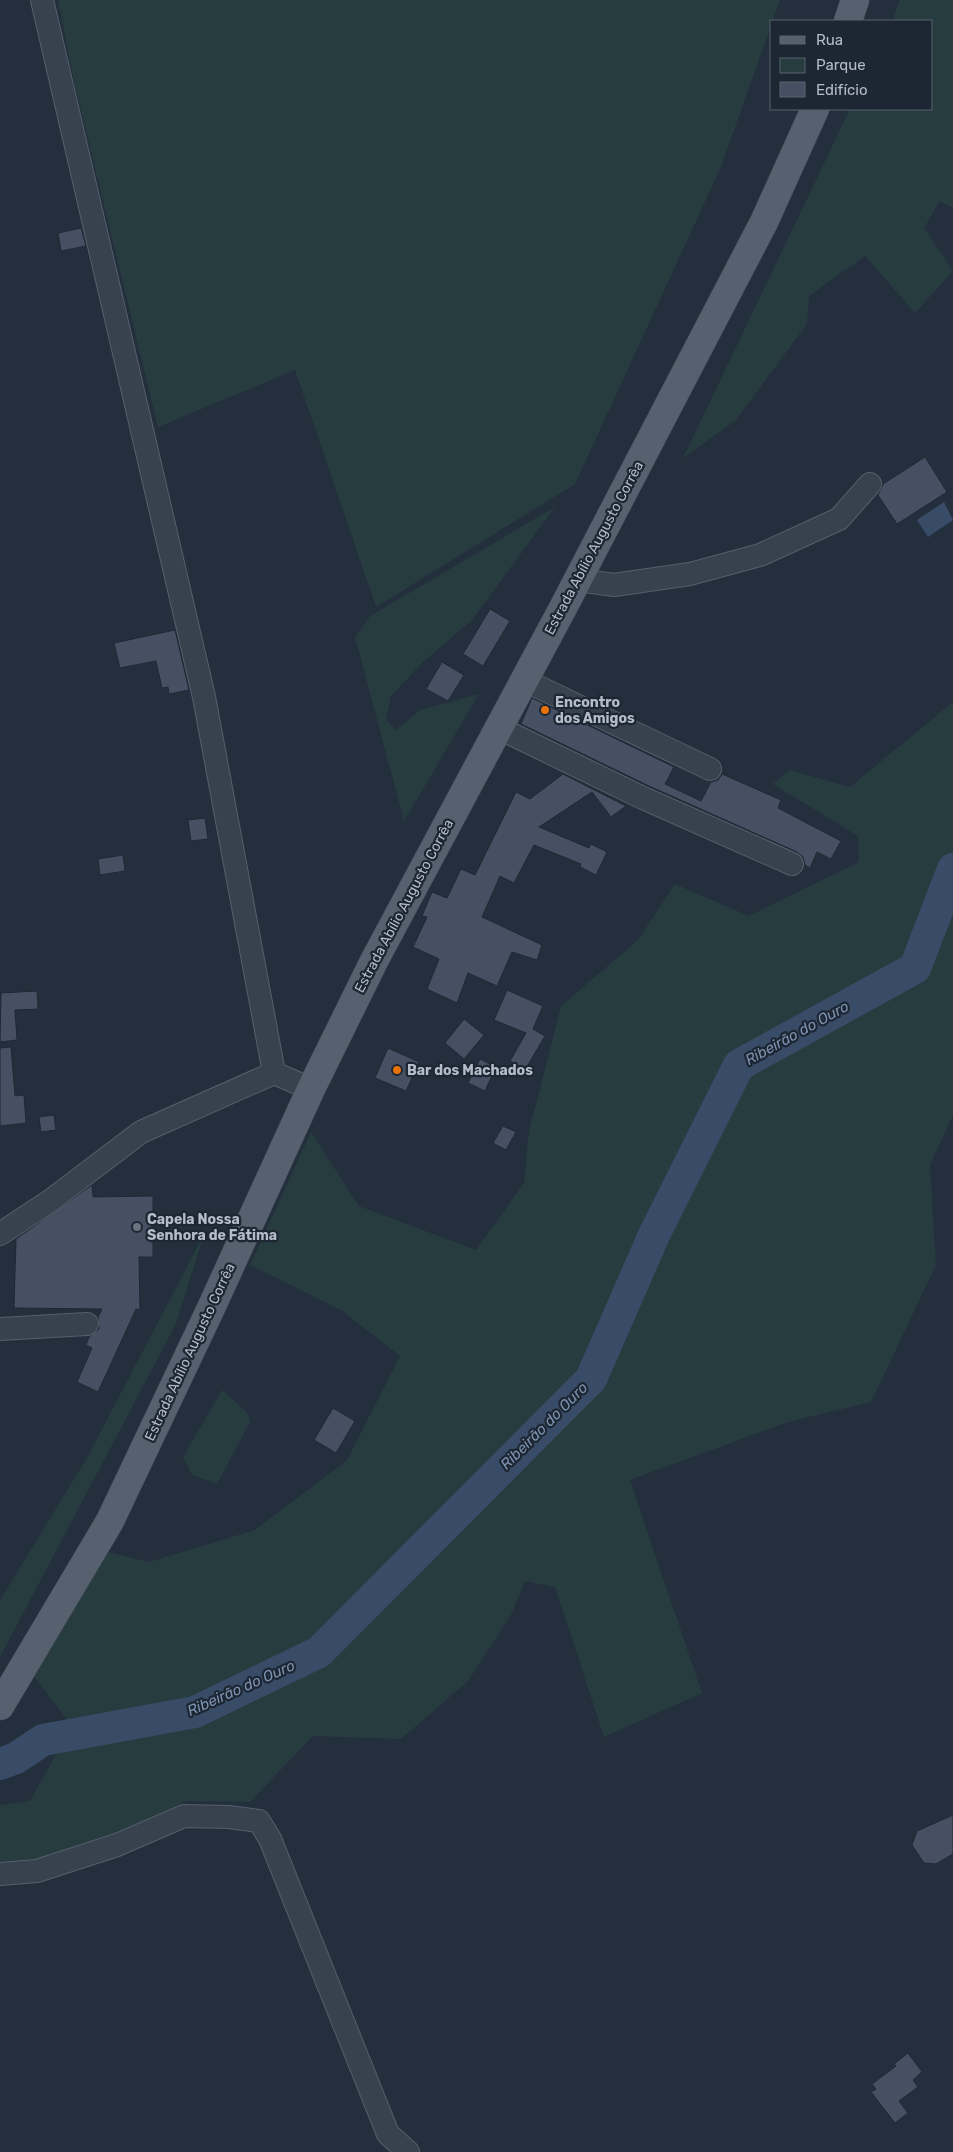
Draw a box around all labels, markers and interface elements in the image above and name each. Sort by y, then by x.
legend [770,20,933,110]
text: Rua [816,31,843,49]
text: Parque [816,56,866,74]
text: Edifício [816,81,868,99]
street label: Estrada Abílio Augusto Corrêa [541,458,647,638]
place label: Encontro dos Amigos [555,694,635,727]
marker: Encontro dos Amigos [539,704,551,716]
street label: Estrada Abílio Augusto Corrêa [351,816,457,996]
water label: Ribeirão do Ouro [742,997,852,1069]
place label: Bar dos Machados [407,1062,533,1079]
marker: Bar dos Machados [391,1064,403,1076]
place label: Capela Nossa Senhora de Fátima [147,1211,277,1244]
marker: Capela Nossa Senhora de Fátima [131,1221,143,1233]
street label: Estrada Abílio Augusto Corrêa [141,1260,239,1444]
water label: Ribeirão do Ouro [497,1378,592,1473]
water label: Ribeirão do Ouro [184,1656,298,1720]

